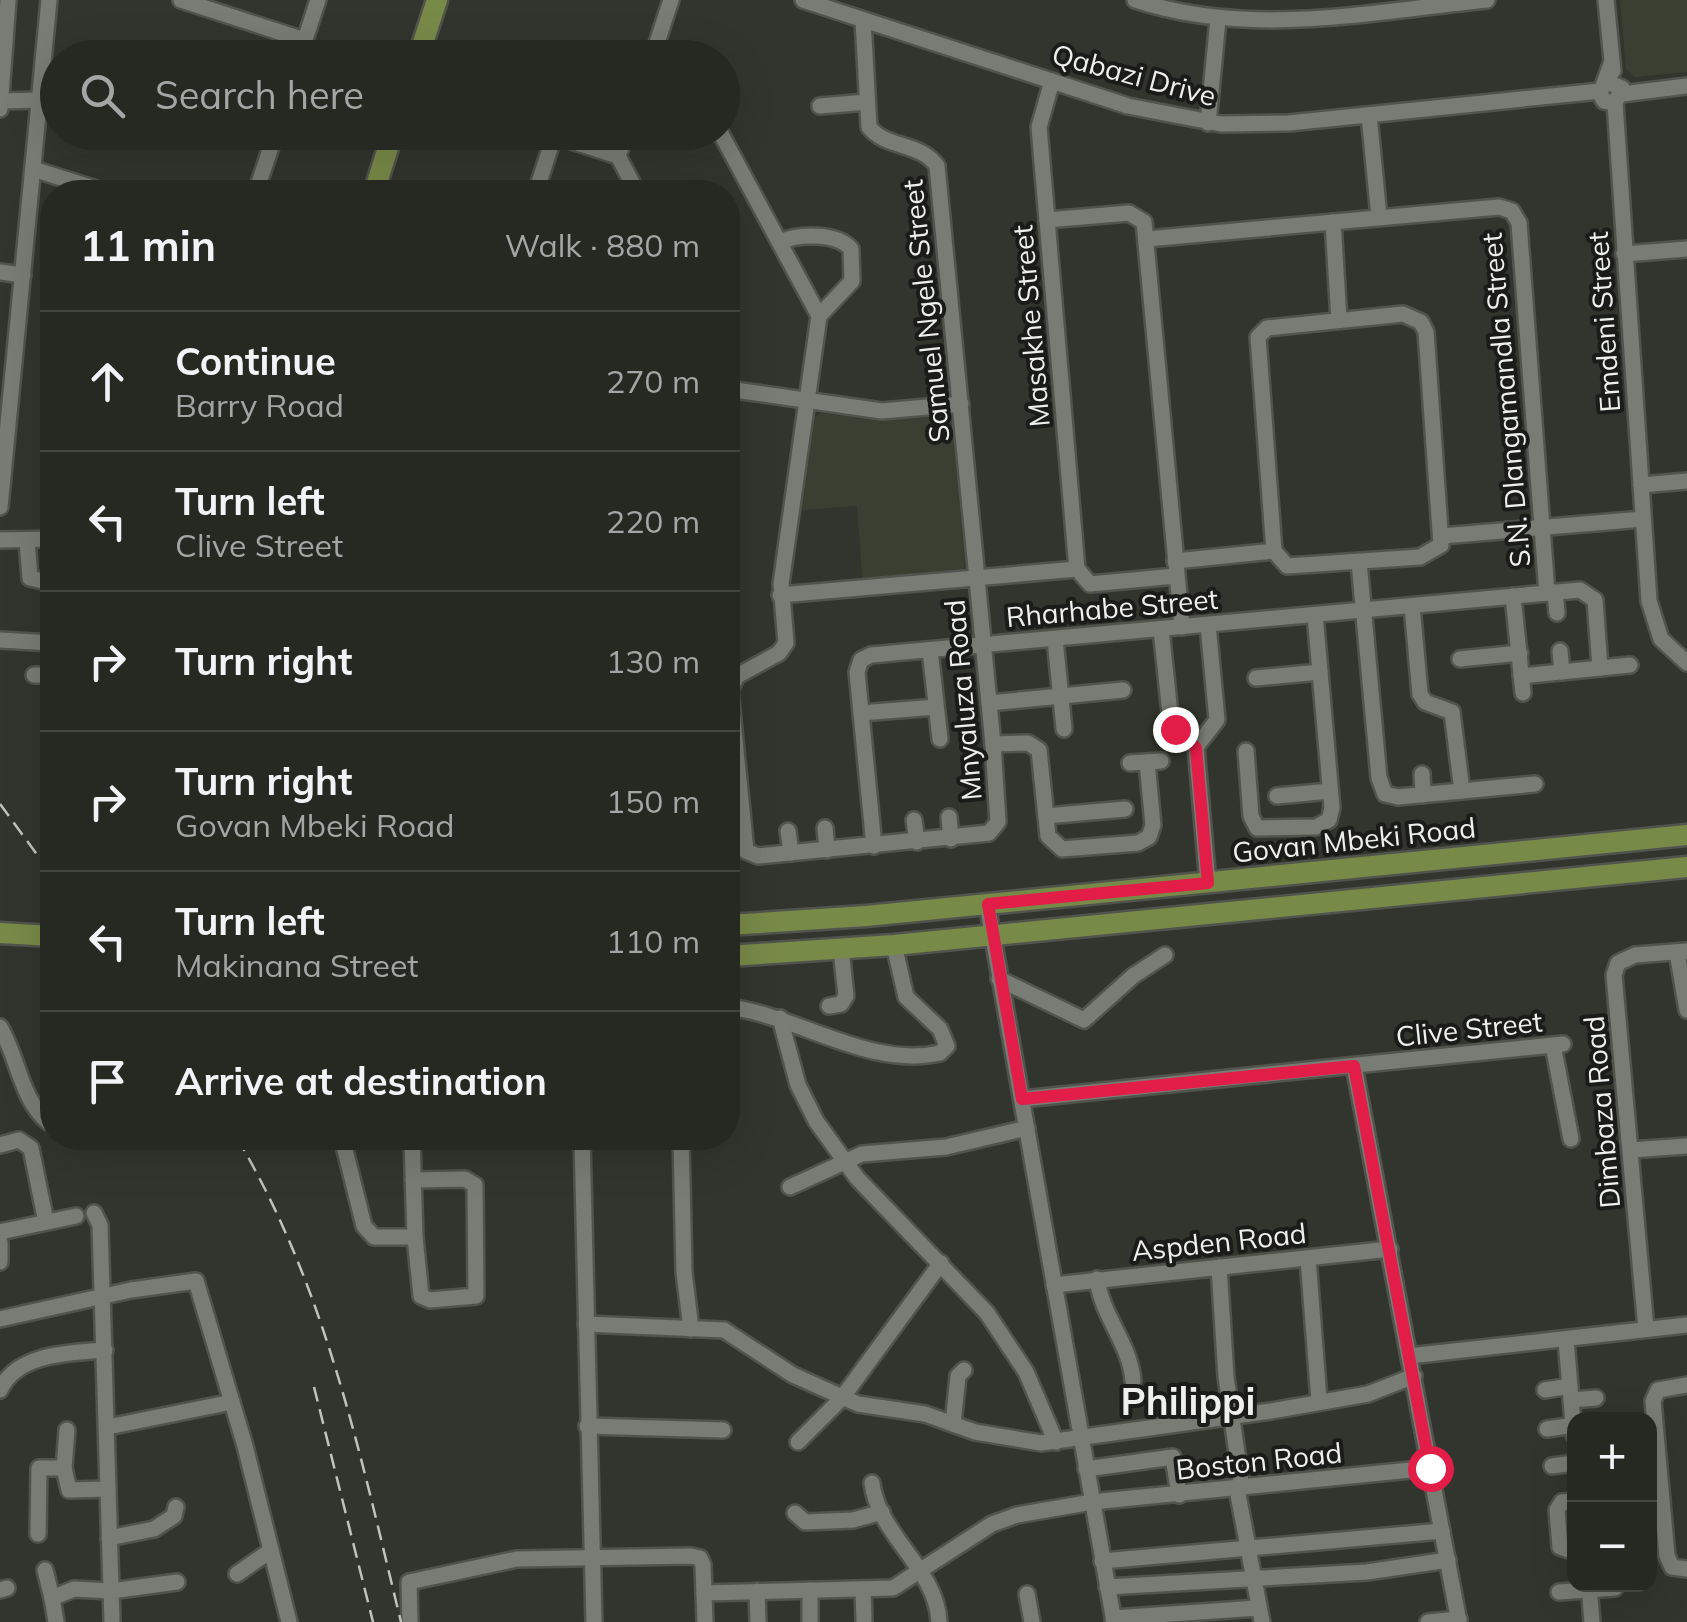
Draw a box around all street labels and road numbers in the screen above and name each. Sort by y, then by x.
street label: Qabazi Drive [1048,36,1220,113]
street label: Samuel Ngele Street [894,178,957,444]
street label: Masakhe Street [1004,224,1057,428]
street label: Emdeni Street [1580,230,1627,413]
street label: S.N. Dlangamandla Street [1473,231,1538,569]
street label: Rharhabe Street [1004,581,1220,634]
street label: Mnyaluza Road [936,598,989,802]
street label: Govan Mbeki Road [1231,809,1477,870]
street label: Clive Street [1394,1003,1544,1054]
street label: Dimbaza Road [1576,1014,1627,1210]
street label: Aspden Road [1130,1215,1308,1268]
street label: Boston Road [1174,1434,1344,1487]

